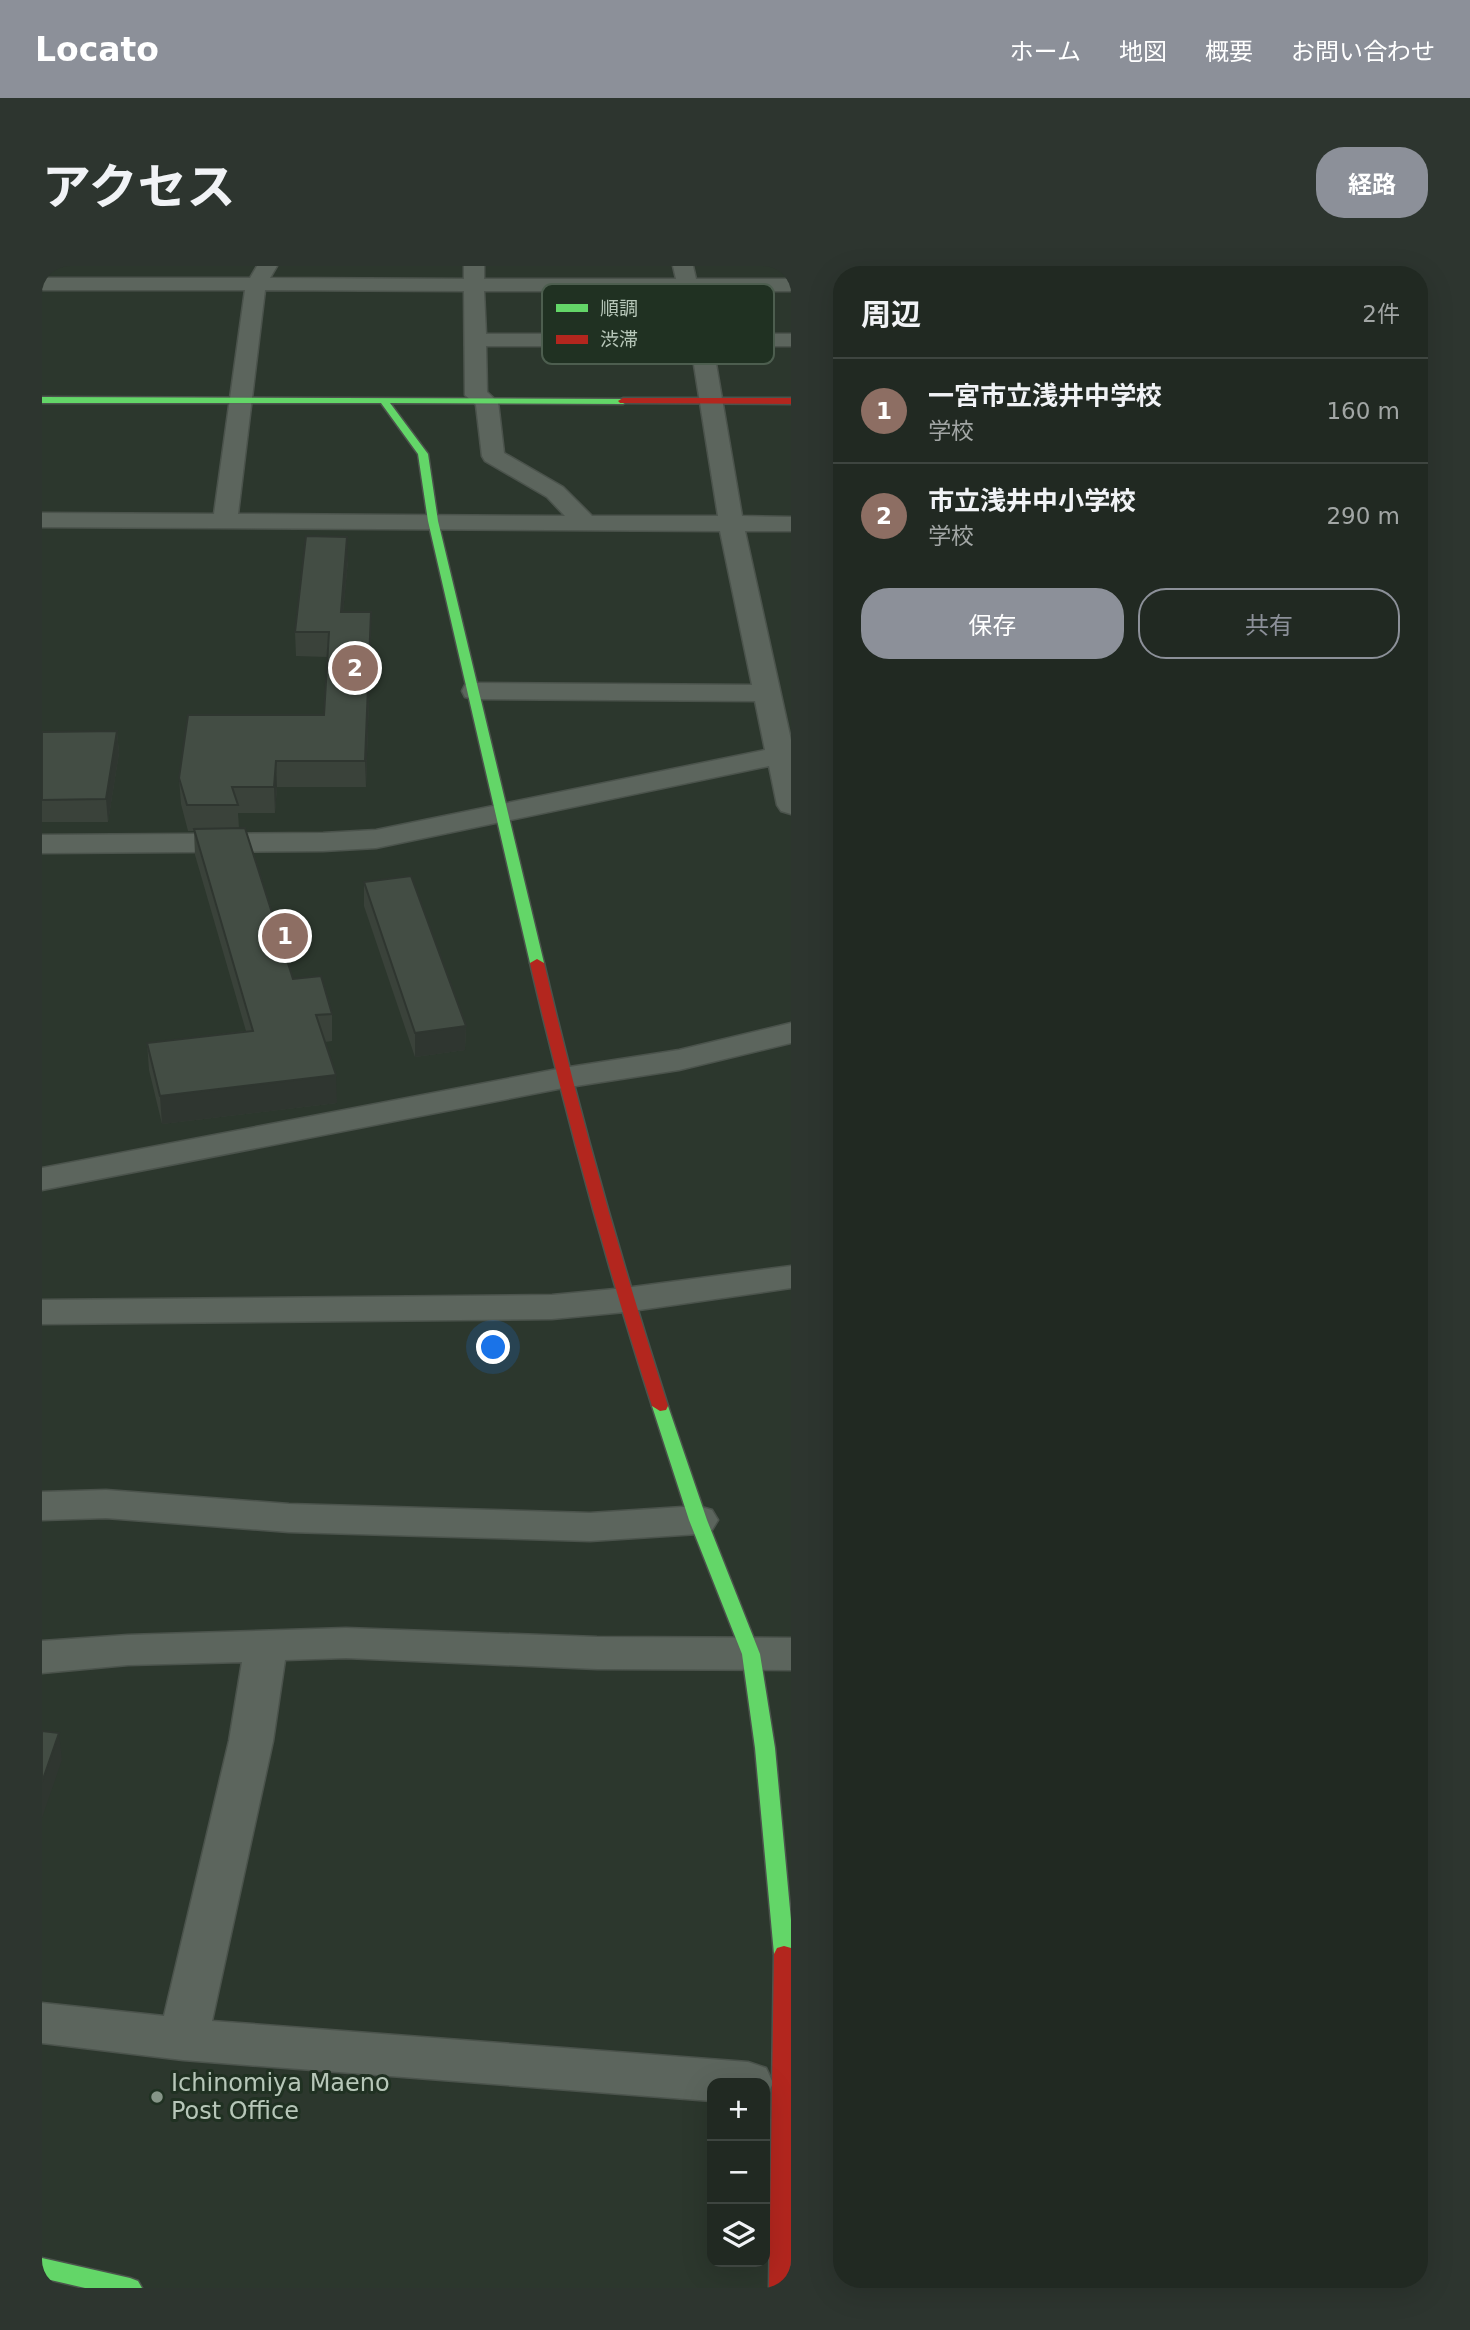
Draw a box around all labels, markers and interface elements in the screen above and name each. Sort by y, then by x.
text: Locato [35,30,159,69]
text: ホーム [1010,38,1081,66]
text: 地図 [1119,38,1167,66]
text: 概要 [1205,38,1253,66]
text: お問い合わせ [1291,38,1435,66]
button: 経路 [1316,147,1428,218]
text: アクセス [42,159,236,216]
legend [542,284,774,364]
text: 順調 [600,297,638,319]
text: 周辺 [861,297,921,332]
text: 2件 [1362,301,1400,327]
text: 渋滞 [600,328,638,350]
text: 一宮市立浅井中学校 [928,381,1162,411]
text: 1 [876,398,892,424]
text: 160 m [1326,398,1400,424]
text: 学校 [928,418,974,444]
text: 市立浅井中小学校 [928,486,1136,516]
text: 2 [876,503,892,529]
text: 290 m [1326,503,1400,529]
text: 学校 [928,523,974,549]
button: 保存 [861,588,1124,659]
button: 共有 [1138,588,1400,659]
pin: 2 [332,642,378,694]
pin: 1 [262,910,308,962]
your location [476,1330,510,1364]
place label: Ichinomiya Maeno Post Office [171,2069,390,2125]
map controls [707,2078,770,2267]
button: + [707,2078,770,2141]
marker: Ichinomiya Maeno Post Office [149,2089,165,2105]
button: − [707,2141,770,2204]
button: layers [707,2204,770,2267]

